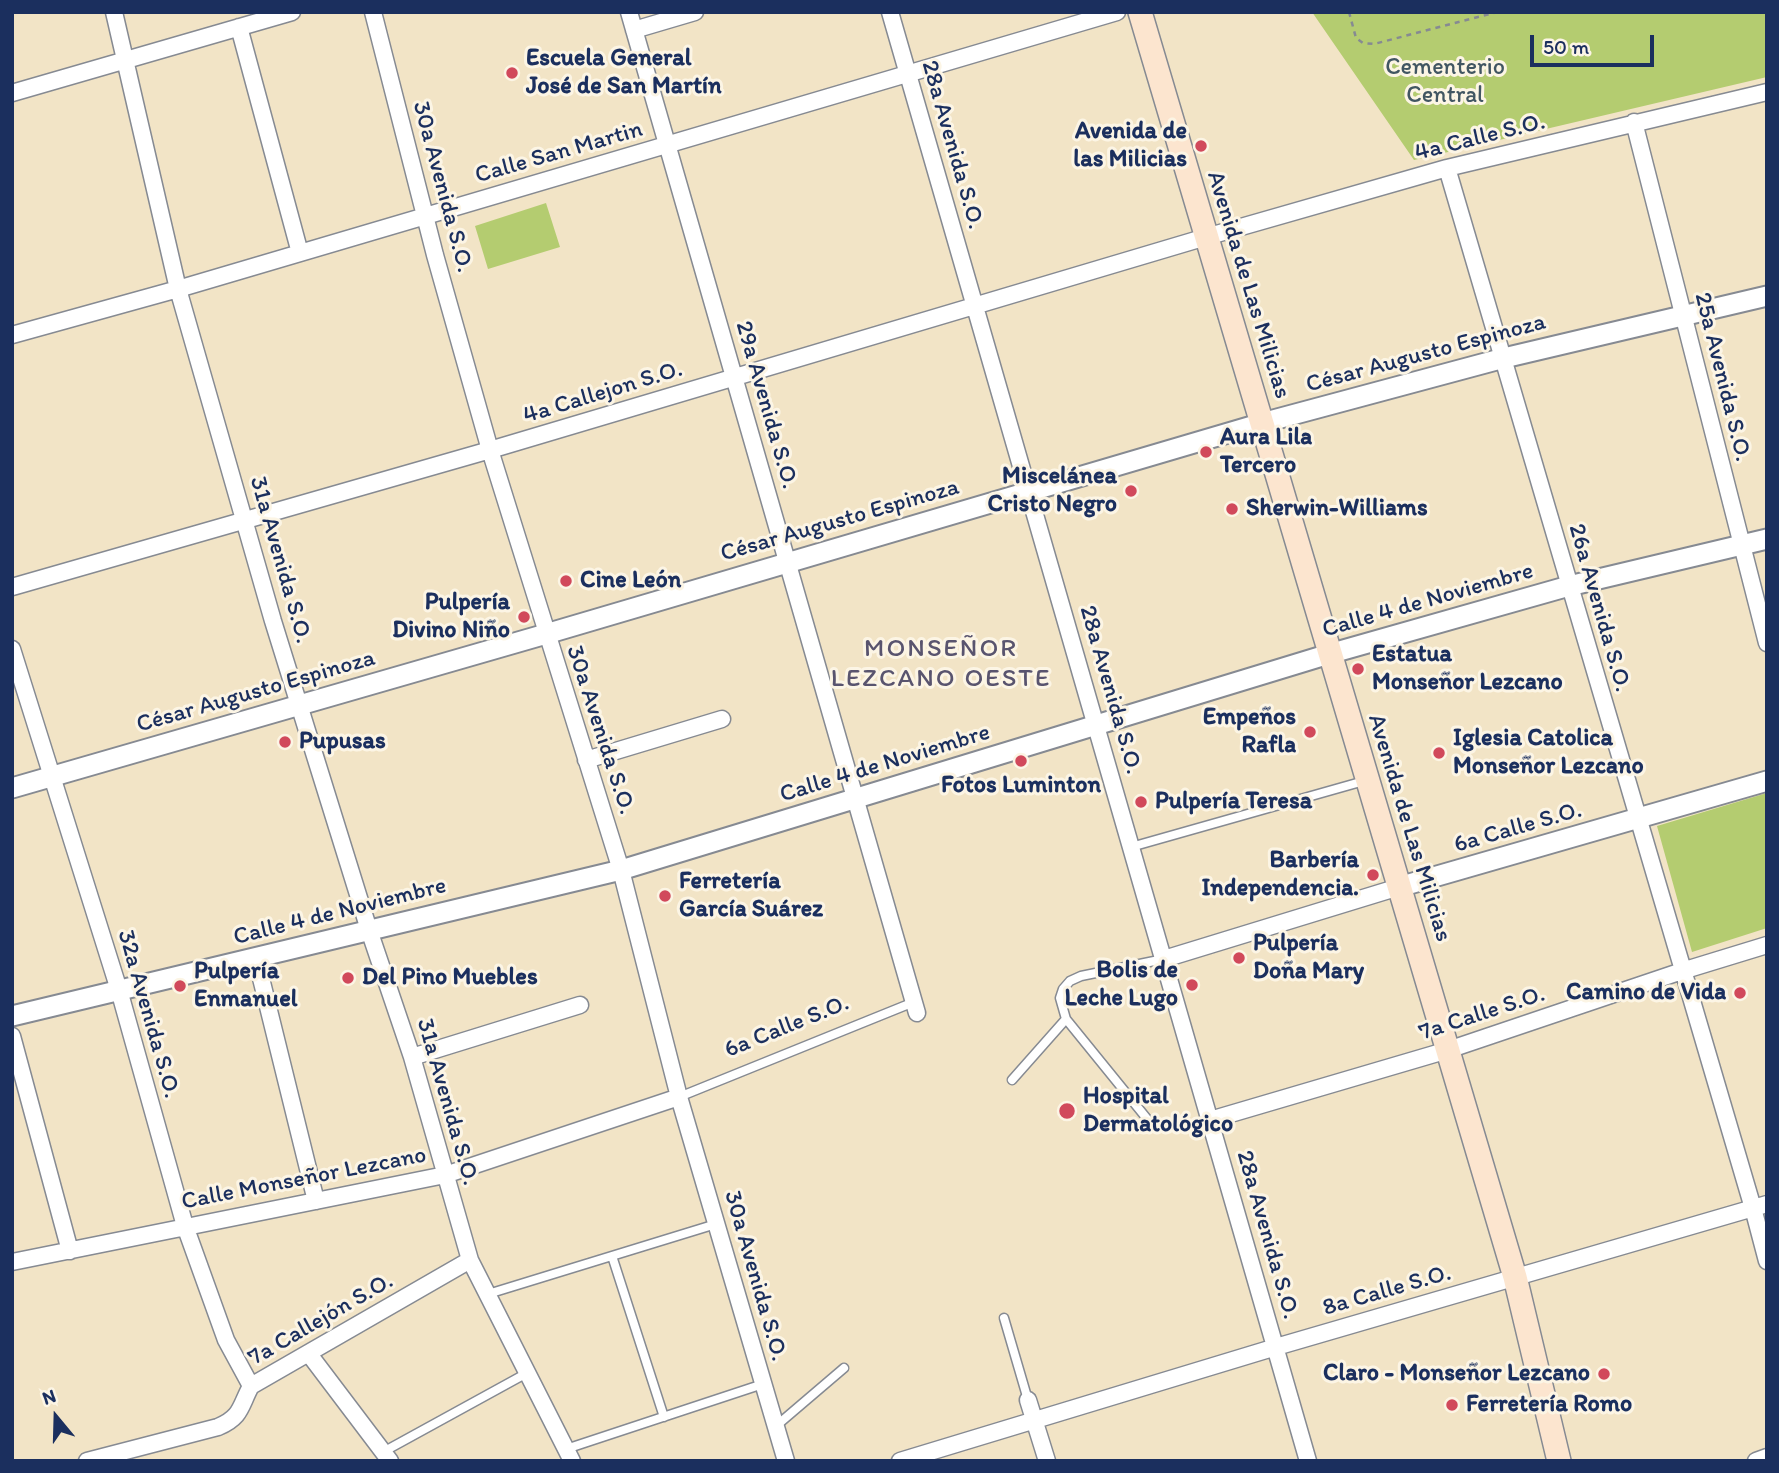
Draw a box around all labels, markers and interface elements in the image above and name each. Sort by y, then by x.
scale bar [1534,21,1658,65]
text: 50 m [1543,34,1589,59]
place label: Escuela General José de San Martín [526,45,722,101]
park label: Cementerio Central [1385,54,1505,110]
street label: 28a Avenida S.O. [914,57,990,233]
marker: Escuela General José de San Martín [504,65,520,81]
street label: 30a Avenida S.O. [405,98,479,276]
street label: 4a Calle S.O. [1412,108,1548,168]
street label: Calle San Martin [472,115,646,191]
place label: Avenida de las Milicias [1073,118,1187,174]
marker: Avenida de las Milicias [1193,138,1209,154]
street label: Avenida de Las Milicias [1200,168,1296,402]
street label: 25a Avenida S.O. [1687,289,1757,465]
street label: César Augusto Espinoza [1303,308,1549,400]
street label: 29a Avenida S.O. [728,318,804,492]
street label: 4a Callejon S.O. [520,355,686,431]
place label: Aura Lila Tercero [1220,424,1312,480]
marker: Aura Lila Tercero [1198,444,1214,460]
place label: Miscelánea Cristo Negro [988,463,1117,519]
street label: 31a Avenida S.O. [242,473,318,647]
street label: César Augusto Espinoza [717,473,963,569]
marker: Miscelánea Cristo Negro [1123,483,1139,499]
place label: Sherwin-Williams [1246,495,1428,523]
marker: Sherwin-Williams [1224,501,1240,517]
street label: 26a Avenida S.O. [1561,521,1637,695]
street label: Calle 4 de Noviembre [1319,557,1537,645]
place label: Cine León [580,567,681,595]
marker: Cine León [558,573,574,589]
place label: Pulpería Divino Niño [392,589,510,645]
street label: 28a Avenida S.O. [1072,602,1148,778]
marker: Pulpería Divino Niño [516,609,532,625]
district label: MONSEÑOR LEZCANO OESTE [832,633,1050,694]
place label: Estatua Monseñor Lezcano [1372,641,1563,697]
street label: 30a Avenida S.O. [559,642,641,818]
street label: César Augusto Espinoza [133,644,379,740]
marker: Estatua Monseñor Lezcano [1350,661,1366,677]
place label: Empeños Rafla [1203,704,1296,760]
street label: Avenida de Las Milicias [1361,711,1457,945]
street label: Calle 4 de Noviembre [776,718,994,810]
marker: Empeños Rafla [1302,724,1318,740]
place label: Iglesia Catolica Monseñor Lezcano [1453,725,1644,781]
place label: Pupusas [299,728,386,756]
marker: Pupusas [277,734,293,750]
marker: Iglesia Catolica Monseñor Lezcano [1431,745,1447,761]
marker: Fotos Luminton [1013,753,1029,769]
place label: Fotos Luminton [941,772,1101,800]
place label: Pulpería Teresa [1155,788,1312,816]
marker: Pulpería Teresa [1133,794,1149,810]
street label: 6a Calle S.O. [1451,796,1585,860]
place label: Barbería Independencia. [1201,847,1359,903]
marker: Barbería Independencia. [1365,867,1381,883]
place label: Ferretería García Suárez [679,868,823,924]
street label: Calle 4 de Noviembre [231,872,449,952]
marker: Ferretería García Suárez [657,888,673,904]
street label: 32a Avenida S.O. [110,927,186,1101]
place label: Pulpería Doña Mary [1253,930,1364,986]
marker: Pulpería Doña Mary [1231,950,1247,966]
place label: Bolis de Leche Lugo [1064,957,1178,1013]
place label: Pulpería Enmanuel [194,958,298,1014]
place label: Del Pino Muebles [362,964,538,992]
marker: Del Pino Muebles [340,970,356,986]
marker: Bolis de Leche Lugo [1184,977,1200,993]
marker: Pulpería Enmanuel [172,978,188,994]
place label: Camino de Vida [1566,979,1726,1007]
street label: 7a Calle S.O. [1415,980,1549,1048]
marker: Camino de Vida [1732,985,1748,1001]
street label: 6a Calle S.O. [721,989,853,1065]
street label: 31a Avenida S.O. [409,1015,485,1189]
place label: Hospital Dermatológico [1083,1083,1233,1139]
marker: Hospital Dermatológico [1057,1101,1077,1121]
street label: Calle Monseñor Lezcano [179,1141,429,1217]
street label: 28a Avenida S.O. [1229,1147,1305,1323]
street label: 30a Avenida S.O. [717,1187,793,1365]
street label: 8a Calle S.O. [1320,1259,1454,1323]
street label: 7a Callejón S.O. [243,1267,399,1373]
place label: Claro - Monseñor Lezcano [1323,1360,1590,1388]
marker: Claro - Monseñor Lezcano [1596,1366,1612,1382]
north arrow [21,1382,91,1452]
text: N [39,1384,59,1410]
place label: Ferretería Romo [1466,1391,1632,1419]
marker: Ferretería Romo [1444,1397,1460,1413]

